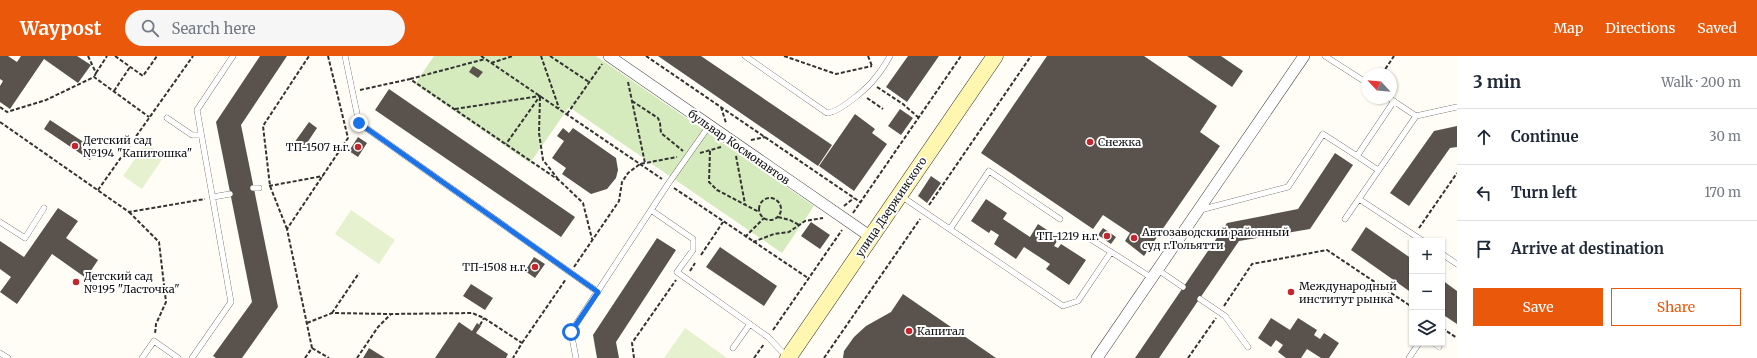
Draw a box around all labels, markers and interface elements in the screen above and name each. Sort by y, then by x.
search box [125,10,405,46]
text: Waypost [20,16,101,40]
icon: search [139,17,161,39]
text: Search here [171,19,255,38]
text: Map [1553,19,1583,37]
text: Directions [1605,19,1675,37]
text: Saved [1697,19,1737,37]
north arrow [1361,68,1397,104]
text: 3 min [1473,71,1521,93]
text: Walk · 200 m [1661,74,1741,91]
street label: бульвар Космонавтов [685,107,793,188]
route end [350,114,368,132]
icon: ahead [1473,126,1495,148]
text: Continue [1511,127,1579,146]
text: 30 m [1709,128,1741,145]
place label: Детский сад №194 "Капитошка" [83,133,192,160]
place label: Снежка [1098,135,1141,149]
marker: Снежка [1085,137,1095,147]
place label: ТП-1507 н.г. [286,140,350,154]
marker: Детский сад №194 "Капитошка" [70,141,80,151]
marker: ТП-1507 н.г. [353,142,363,152]
street label: улица Дзержинского [852,154,930,260]
icon: left [1473,182,1495,204]
text: Turn left [1511,183,1577,202]
text: 170 m [1704,184,1741,201]
place label: Автозаводский районный суд г.Тольятти [1141,225,1290,252]
place label: ТП-1219 н.г. [1037,229,1099,243]
marker: ТП-1219 н.г. [1102,231,1112,241]
marker: Автозаводский районный суд г.Тольятти [1129,233,1139,243]
map controls [1409,238,1445,346]
button: + [1409,238,1445,274]
icon: arrive [1473,238,1495,260]
text: Arrive at destination [1511,239,1664,258]
place label: ТП-1508 н.г. [462,260,527,274]
marker: ТП-1508 н.г. [530,262,540,272]
place label: Детский сад №195 "Ласточка" [84,269,180,296]
button: − [1409,274,1445,310]
marker: Детский сад №195 "Ласточка" [71,277,81,287]
place label: Международный институт рынка [1299,279,1397,306]
marker: Международный институт рынка [1286,287,1296,297]
button: Save [1473,288,1603,326]
button: Share [1611,288,1741,326]
button: layers [1409,310,1445,346]
route start [562,323,580,341]
place label: Капитал [917,324,965,338]
marker: Капитал [904,326,914,336]

